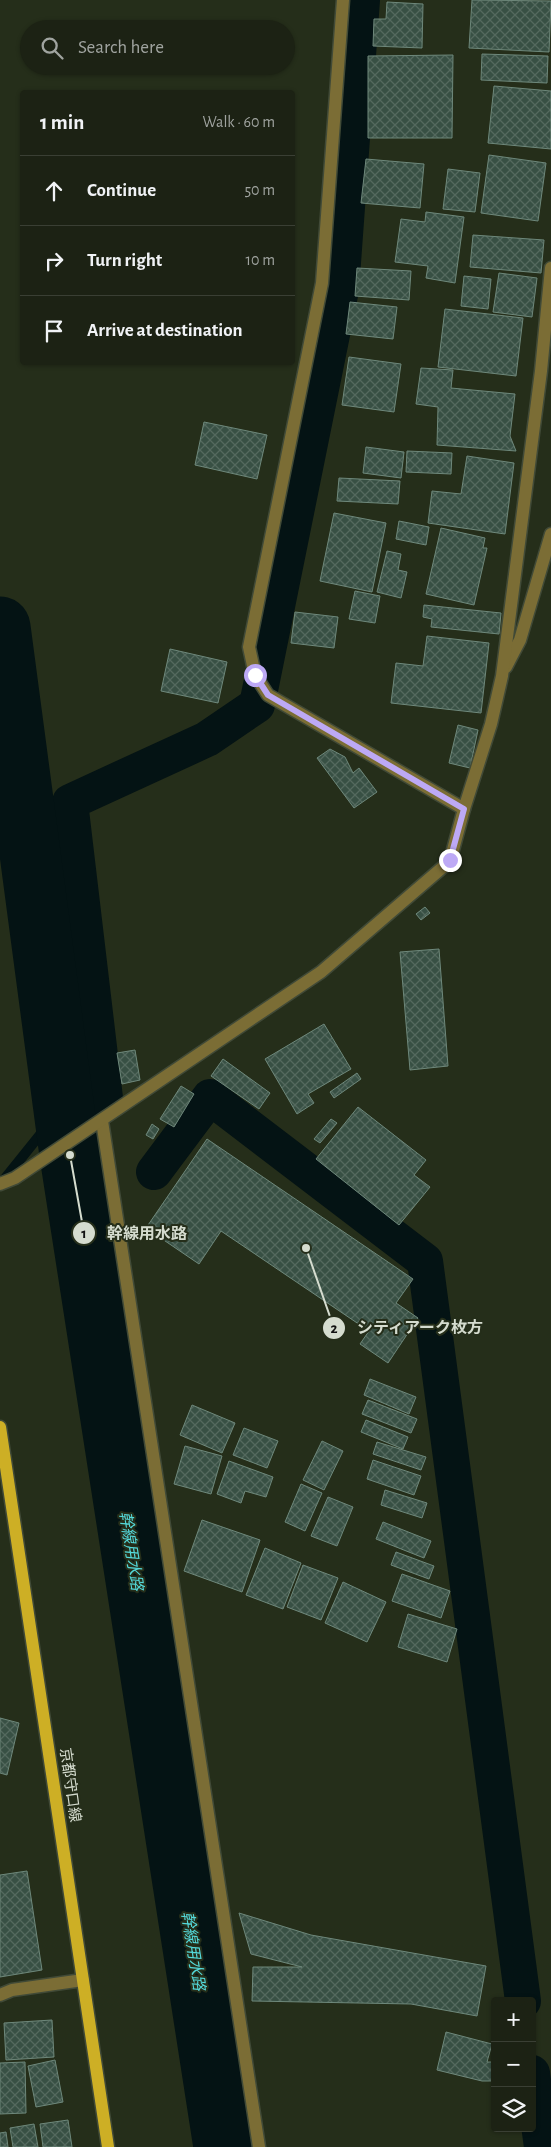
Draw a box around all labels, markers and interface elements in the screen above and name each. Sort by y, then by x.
search box [20,20,295,75]
icon: search [38,34,66,62]
text: Search here [78,38,164,57]
text: 1 min [40,112,84,133]
text: Walk · 60 m [203,114,275,130]
icon: ahead [40,177,68,205]
text: Continue [87,181,156,200]
text: 50 m [244,182,275,198]
icon: right [40,247,68,275]
text: Turn right [87,251,162,270]
text: 10 m [246,252,275,268]
icon: arrive [40,317,68,345]
text: Arrive at destination [87,321,243,340]
route start [244,664,267,687]
route end [439,849,462,872]
callout: 幹線用水路 [72,1218,197,1249]
text: 幹線用水路 [107,1225,187,1242]
text: 1 [81,1226,87,1241]
callout: シティアーク枚方 [322,1312,494,1343]
text: シティアーク枚方 [357,1319,483,1336]
text: 2 [330,1321,338,1336]
water label: 幹線用水路 [117,1510,146,1594]
street label: 京都守口線 [57,1747,84,1823]
water label: 幹線用水路 [179,1910,208,1994]
map controls [491,1997,536,2132]
button: + [491,1997,536,2042]
button: − [491,2042,536,2087]
button: layers [491,2087,536,2132]

